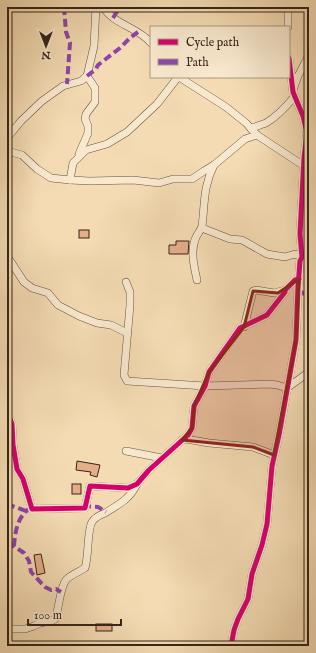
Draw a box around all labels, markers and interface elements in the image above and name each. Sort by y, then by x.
north arrow [26,26,66,66]
legend [150,26,290,78]
text: Cycle path [186,35,240,51]
text: N [41,48,52,62]
text: Path [186,55,209,70]
scale bar [28,601,121,627]
text: 100 m [34,608,62,623]

